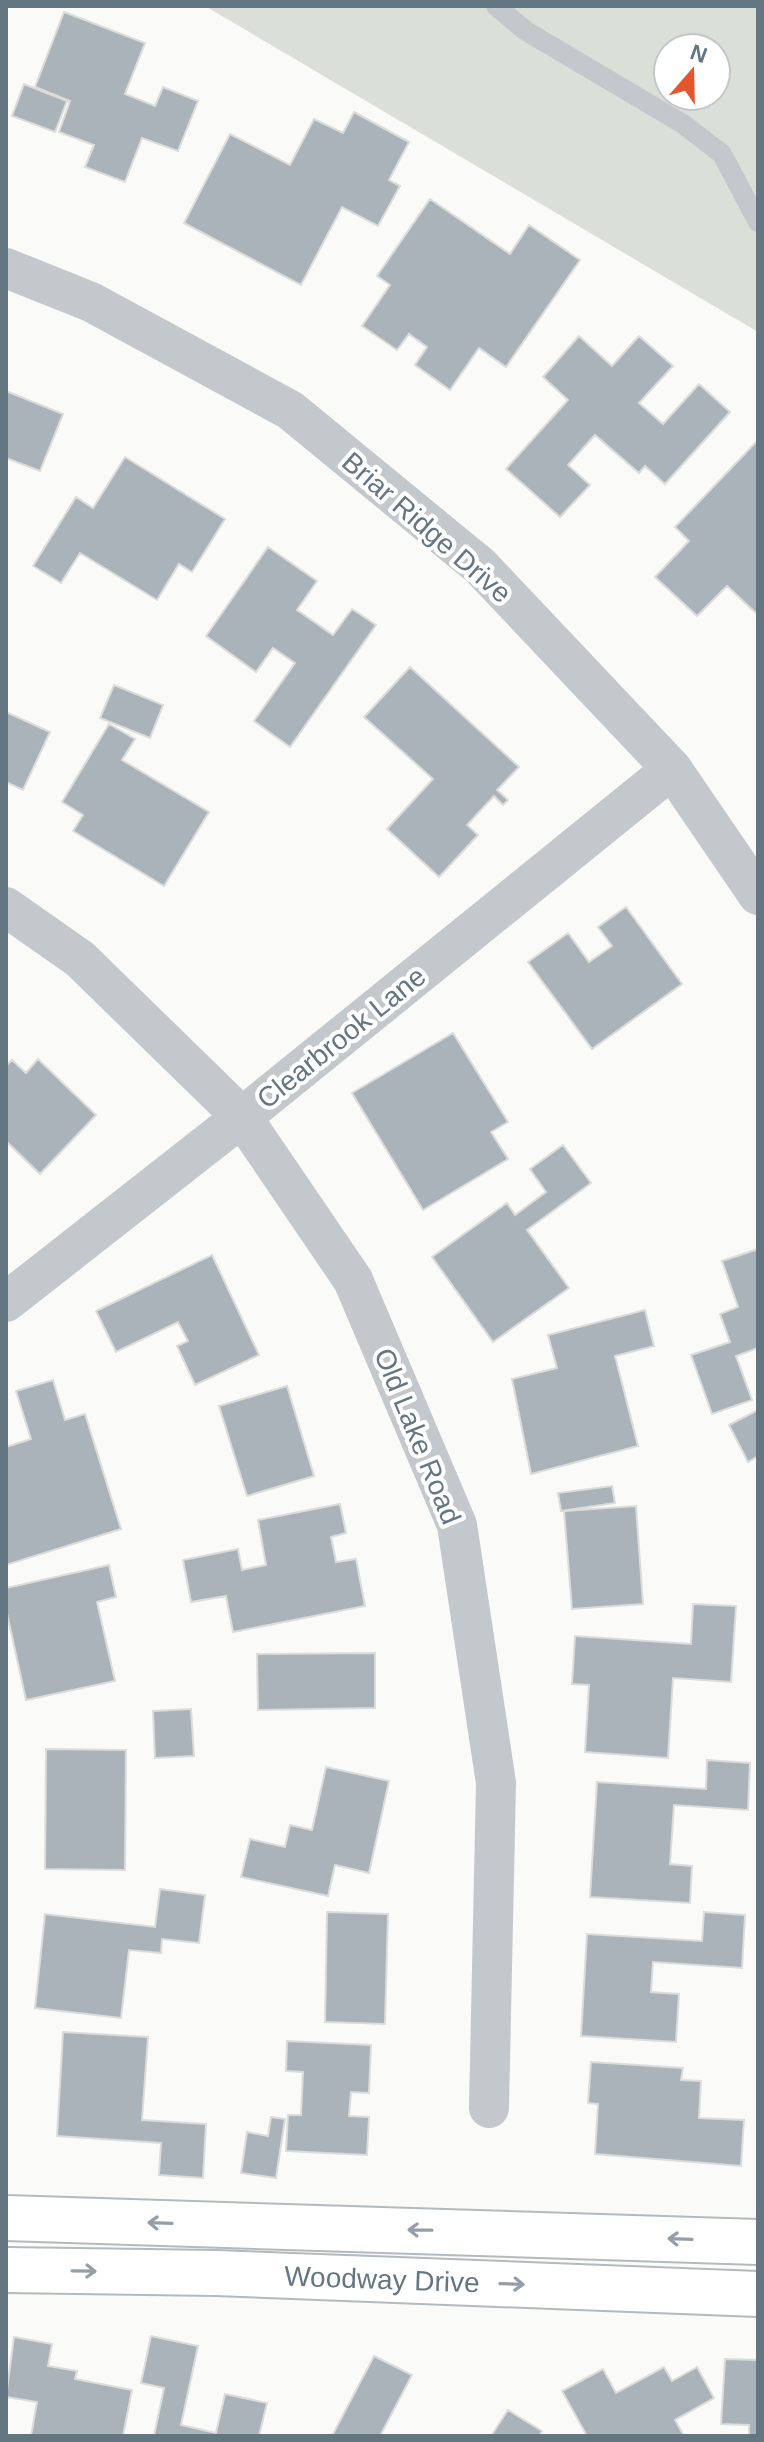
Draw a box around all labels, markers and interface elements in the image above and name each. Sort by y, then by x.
north arrow [652,32,732,112]
text: N [687,39,710,68]
street label: Briar Ridge Drive [336,446,517,609]
street label: Clearbrook Lane [251,960,432,1115]
street label: Old Lake Road [368,1344,467,1529]
one-way arrow [147,2215,174,2230]
one-way arrow [407,2222,434,2237]
one-way arrow [667,2231,694,2246]
street label: Woodway Drive [284,2261,480,2298]
one-way arrow [70,2263,97,2279]
one-way arrow [498,2277,525,2292]

